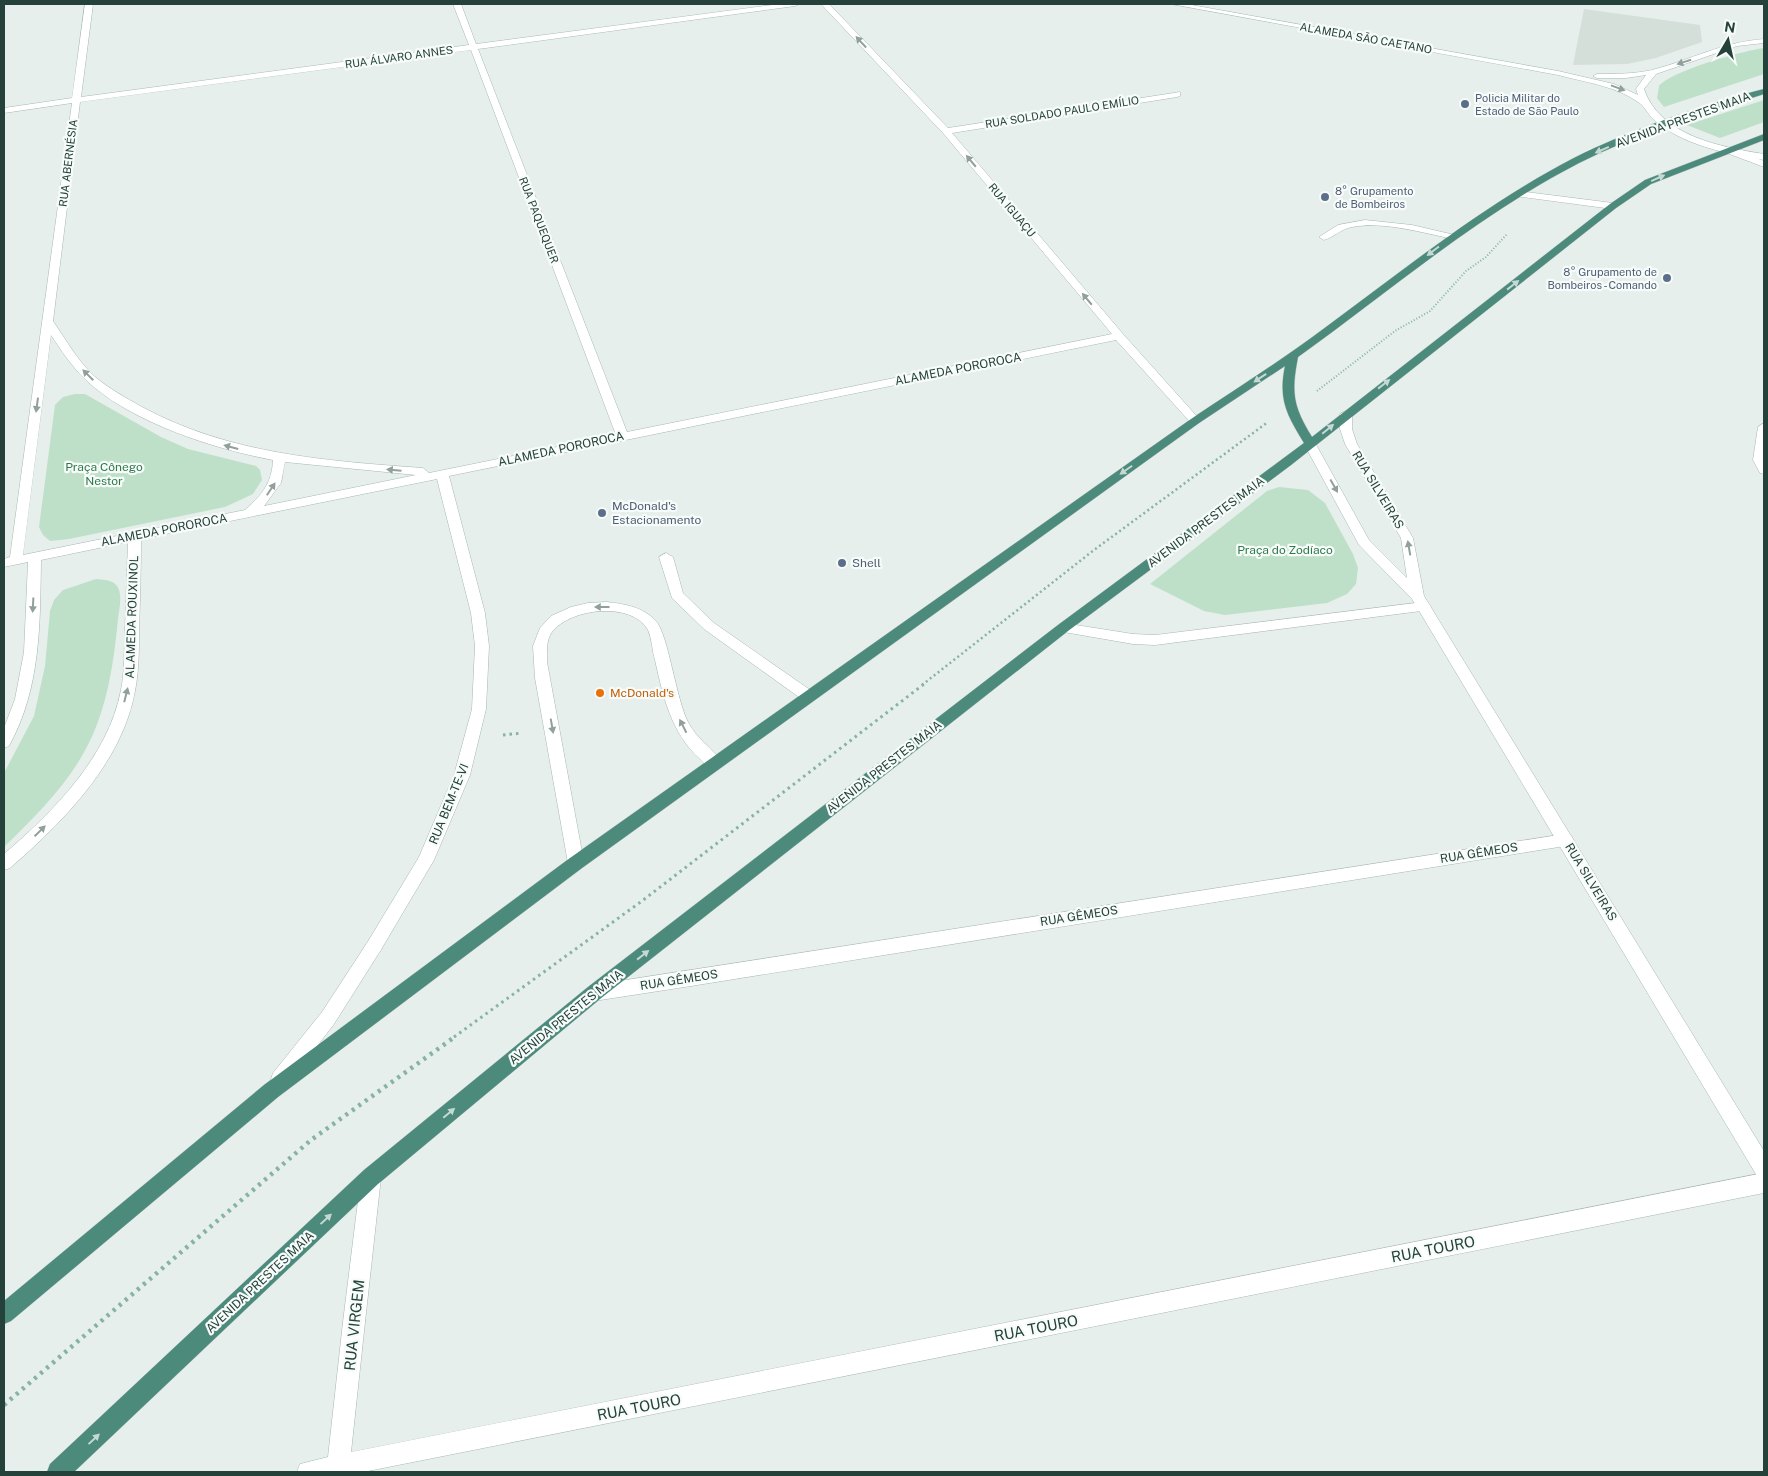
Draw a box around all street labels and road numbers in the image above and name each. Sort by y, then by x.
street label: ALAMEDA SÃO CAETANO [1299,20,1433,56]
street label: RUA ÁLVARO ANNES [344,42,454,71]
street label: AVENIDA PRESTES MAIA [1614,89,1753,151]
street label: RUA SOLDADO PAULO EMÍLIO [984,93,1140,130]
street label: RUA ABERNÉSIA [56,118,79,207]
street label: RUA PAQUEQUER [517,175,561,265]
street label: RUA IGUAÇU [985,181,1038,240]
street label: ALAMEDA POROROCA [894,350,1023,388]
street label: ALAMEDA POROROCA [497,429,626,469]
street label: RUA SILVEIRAS [1349,449,1407,531]
street label: AVENIDA PRESTES MAIA [1145,473,1267,570]
street label: ALAMEDA POROROCA [100,511,229,549]
street label: ALAMEDA ROUXINOL [123,555,141,679]
street label: AVENIDA PRESTES MAIA [824,717,945,816]
street label: RUA BEM-TE-VI [426,762,472,846]
street label: RUA GÊMEOS [1439,840,1519,866]
street label: RUA SILVEIRAS [1562,841,1620,923]
street label: RUA GÊMEOS [1039,903,1119,929]
street label: AVENIDA PRESTES MAIA [506,966,626,1067]
street label: RUA GÊMEOS [639,967,719,993]
street label: AVENIDA PRESTES MAIA [203,1228,317,1336]
street label: RUA TOURO [1390,1233,1476,1265]
street label: RUA VIRGEM [341,1278,367,1372]
street label: RUA TOURO [993,1312,1079,1344]
street label: RUA TOURO [596,1391,682,1423]

